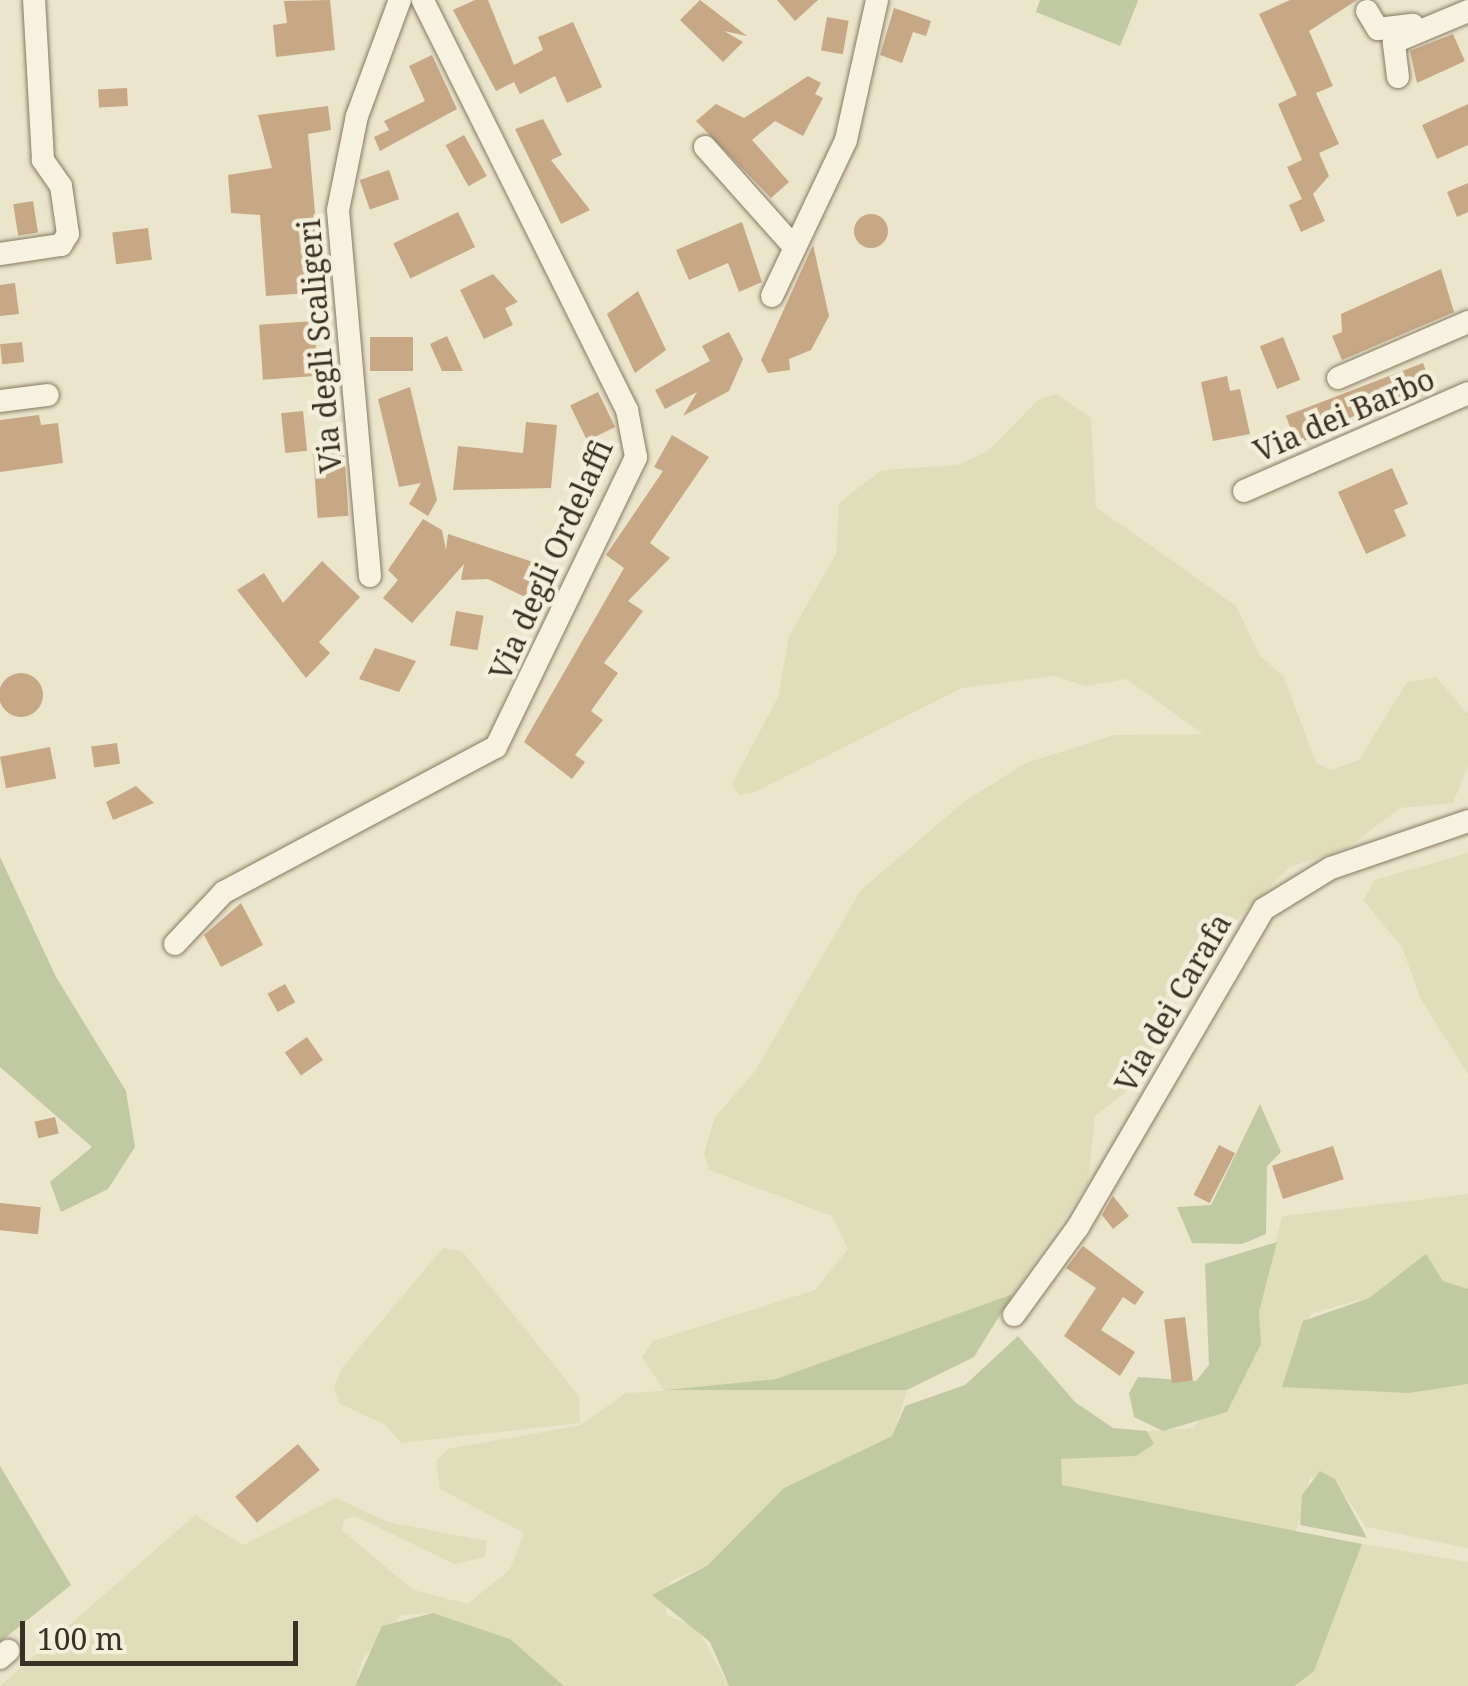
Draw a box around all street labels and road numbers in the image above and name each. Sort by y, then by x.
street label: Via degli Scaligeri [291,218,349,474]
street label: Via dei Barbo [1248,361,1440,469]
street label: Via degli Ordelaffi [482,434,620,686]
street label: Via dei Carafa [1107,907,1239,1099]

